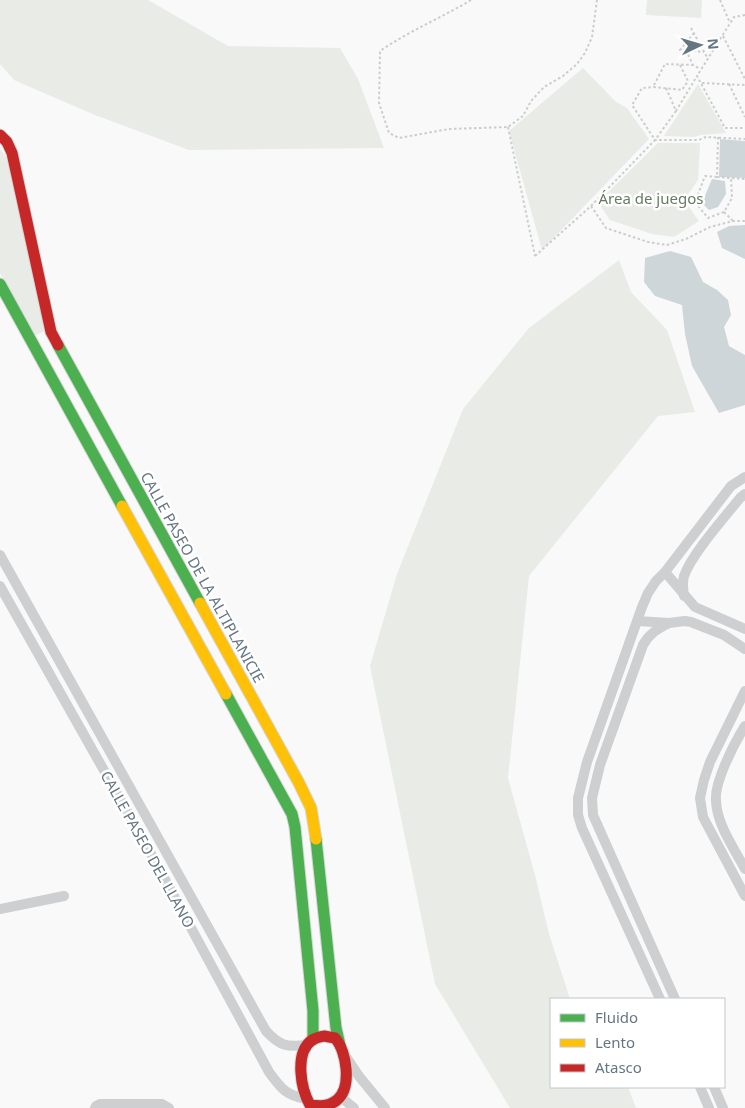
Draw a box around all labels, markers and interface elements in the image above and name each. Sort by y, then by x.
north arrow [675,20,725,70]
text: N [703,37,723,50]
park label: Área de juegos [599,188,703,208]
street label: CALLE PASEO DE LA ALTIPLANICIE [137,468,269,686]
street label: CALLE PASEO DEL LLANO [96,767,200,931]
legend [550,998,725,1088]
text: Fluido [595,1007,638,1027]
text: Lento [595,1032,635,1052]
text: Atasco [595,1057,642,1077]

